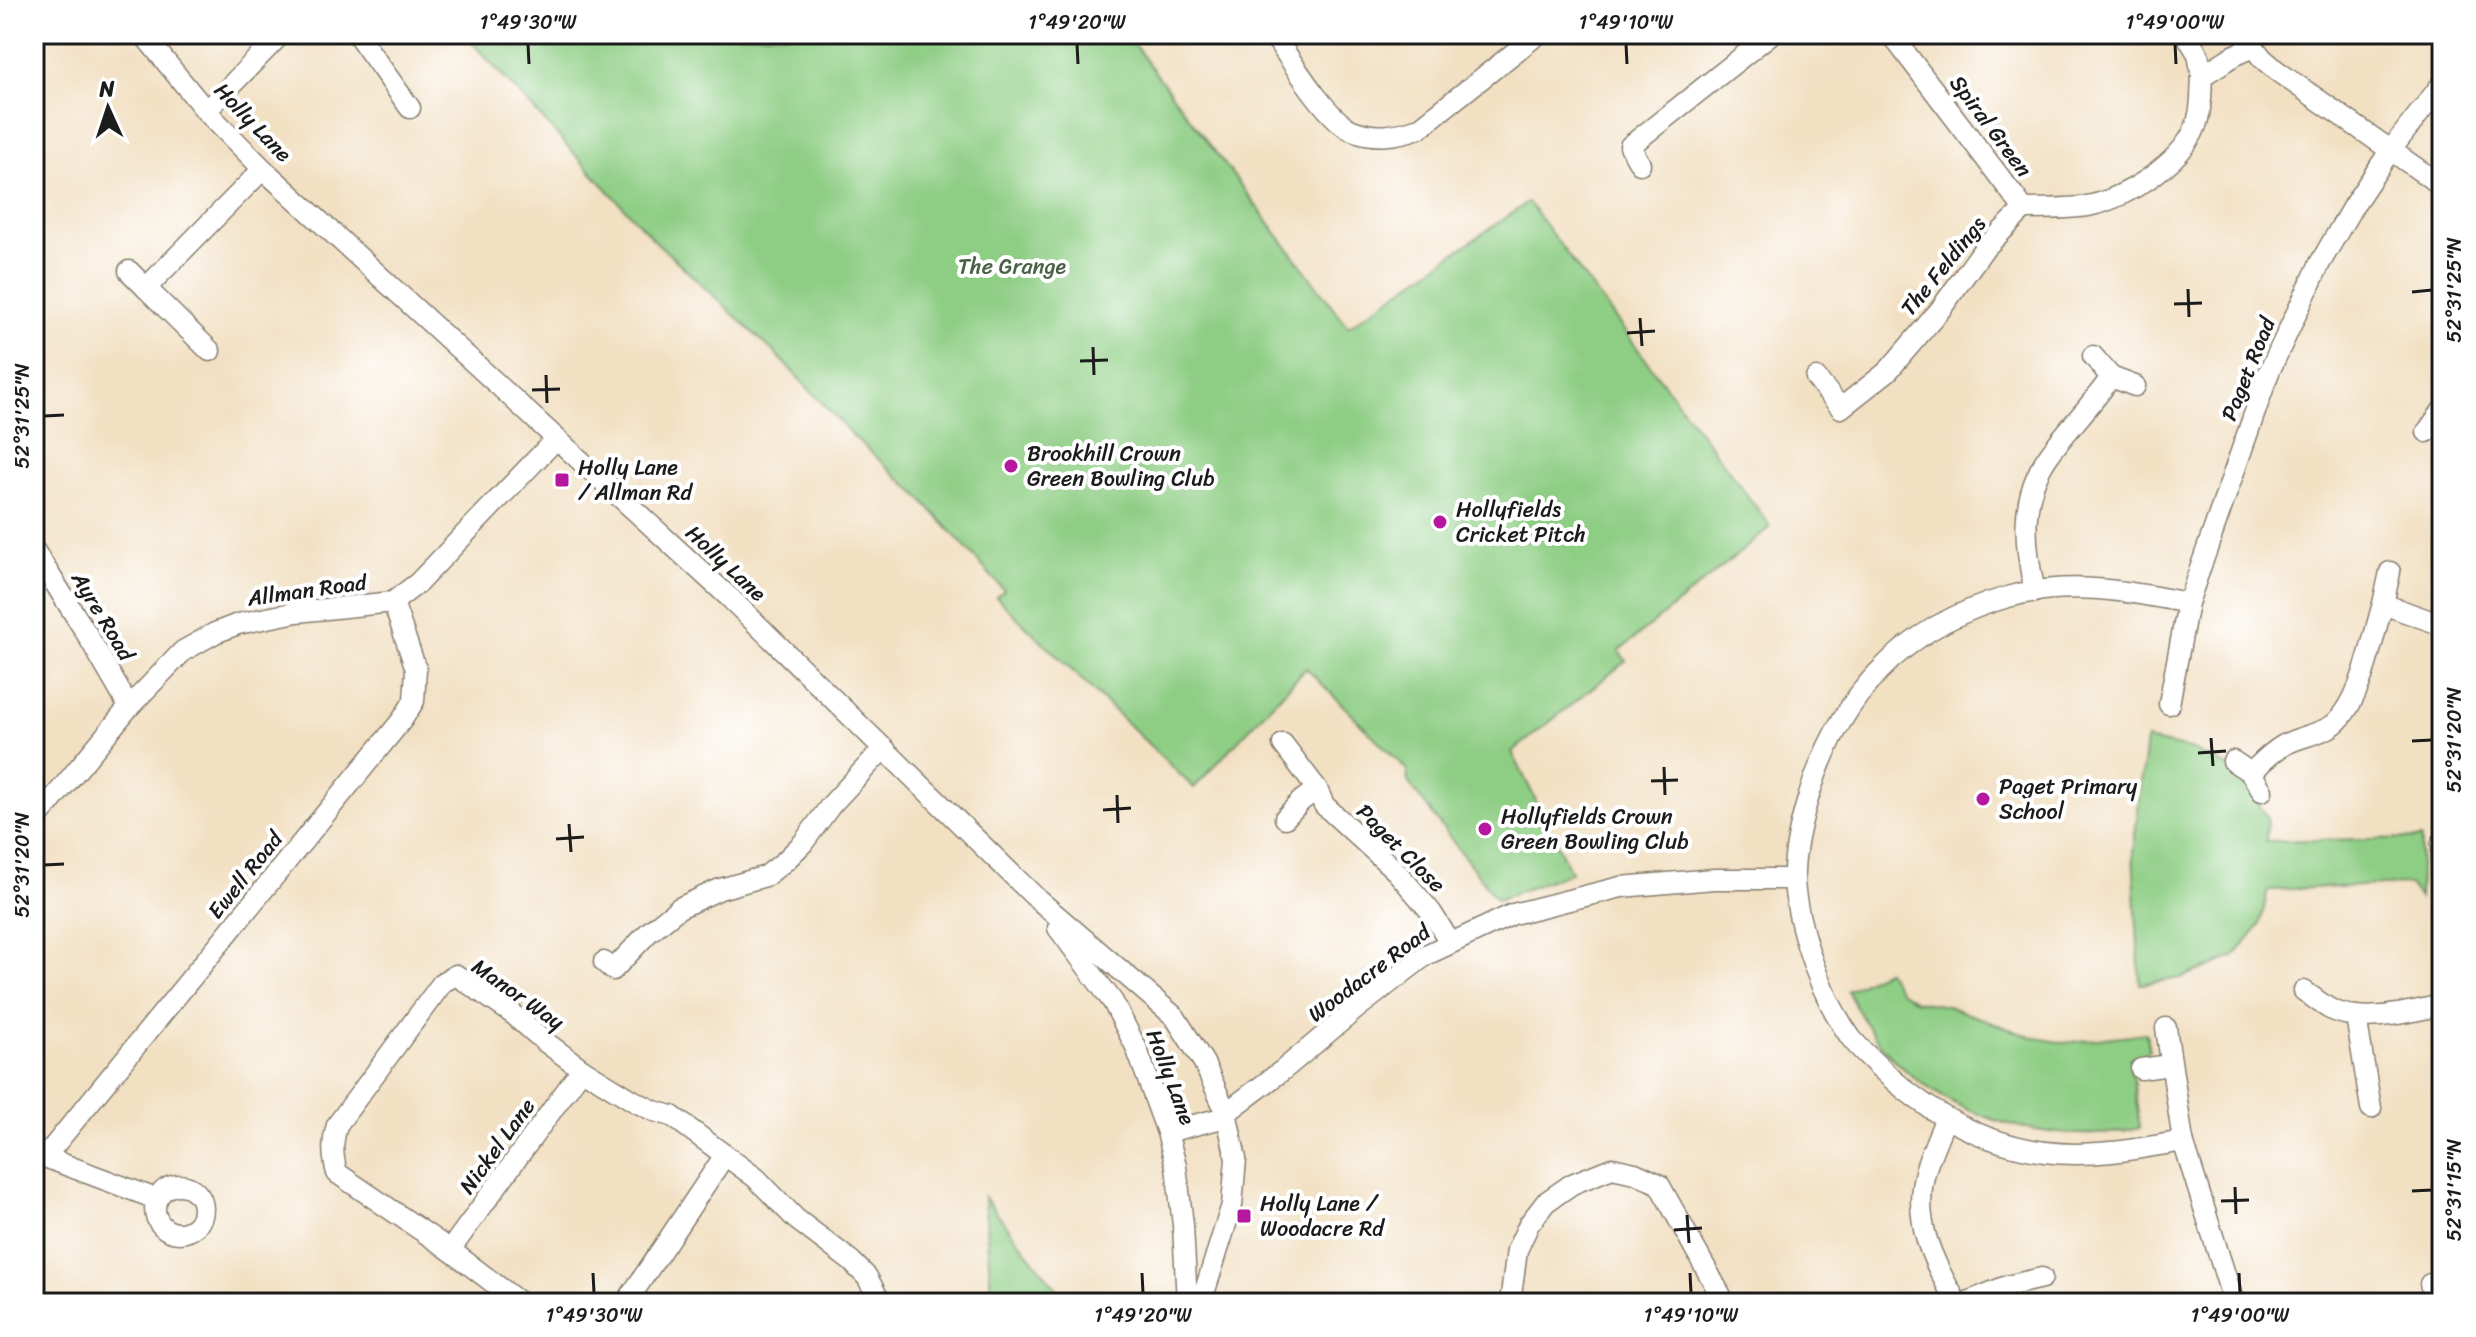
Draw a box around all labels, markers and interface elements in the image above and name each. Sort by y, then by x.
text: 1°49'30"W [480,5,577,40]
text: 1°49'20"W [1028,5,1126,40]
text: 1°49'10"W [1579,5,1674,40]
text: 1°49'00"W [2126,5,2225,40]
street label: Spiral Green [1939,66,2043,186]
north arrow [68,68,148,148]
text: N [97,69,116,108]
street label: Holly Lane [204,73,302,172]
street label: The Feldings [1890,207,1996,325]
text: 52°31'25"N [2437,237,2472,343]
park label: The Grange [958,247,1067,286]
street label: Paget Road [2209,310,2287,427]
text: 52°31'25"N [5,363,40,469]
place label: Brookhill Crown Green Bowling Club [1027,434,1215,498]
place label: Holly Lane / Allman Rd [578,448,693,512]
marker: Brookhill Crown Green Bowling Club [1002,457,1020,475]
marker: Holly Lane / Allman Rd [553,471,571,489]
place label: Hollyfields Cricket Pitch [1456,490,1586,554]
marker: Hollyfields Cricket Pitch [1431,513,1449,531]
street label: Holly Lane [676,515,776,612]
street label: Allman Road [244,562,370,618]
street label: Ayre Road [60,563,146,670]
text: 52°31'20"N [2437,687,2472,793]
place label: Paget Primary School [1999,767,2138,831]
marker: Paget Primary School [1974,790,1992,808]
street label: Paget Close [1347,794,1455,902]
place label: Hollyfields Crown Green Bowling Club [1501,797,1689,861]
text: 52°31'20"N [5,812,40,918]
marker: Hollyfields Crown Green Bowling Club [1476,820,1494,838]
street label: Ewell Road [197,821,294,928]
street label: Woodacre Road [1299,913,1440,1033]
street label: Manor Way [463,948,573,1041]
street label: Holly Lane [1135,1023,1207,1131]
street label: Nickel Lane [448,1089,546,1203]
text: 52°31'15"N [2437,1139,2472,1241]
place label: Holly Lane / Woodacre Rd [1260,1184,1385,1248]
marker: Holly Lane / Woodacre Rd [1235,1207,1253,1225]
text: 1°49'30"W [546,1298,643,1333]
text: 1°49'20"W [1094,1298,1192,1333]
text: 1°49'10"W [1644,1298,1739,1333]
text: 1°49'00"W [2191,1298,2290,1333]

